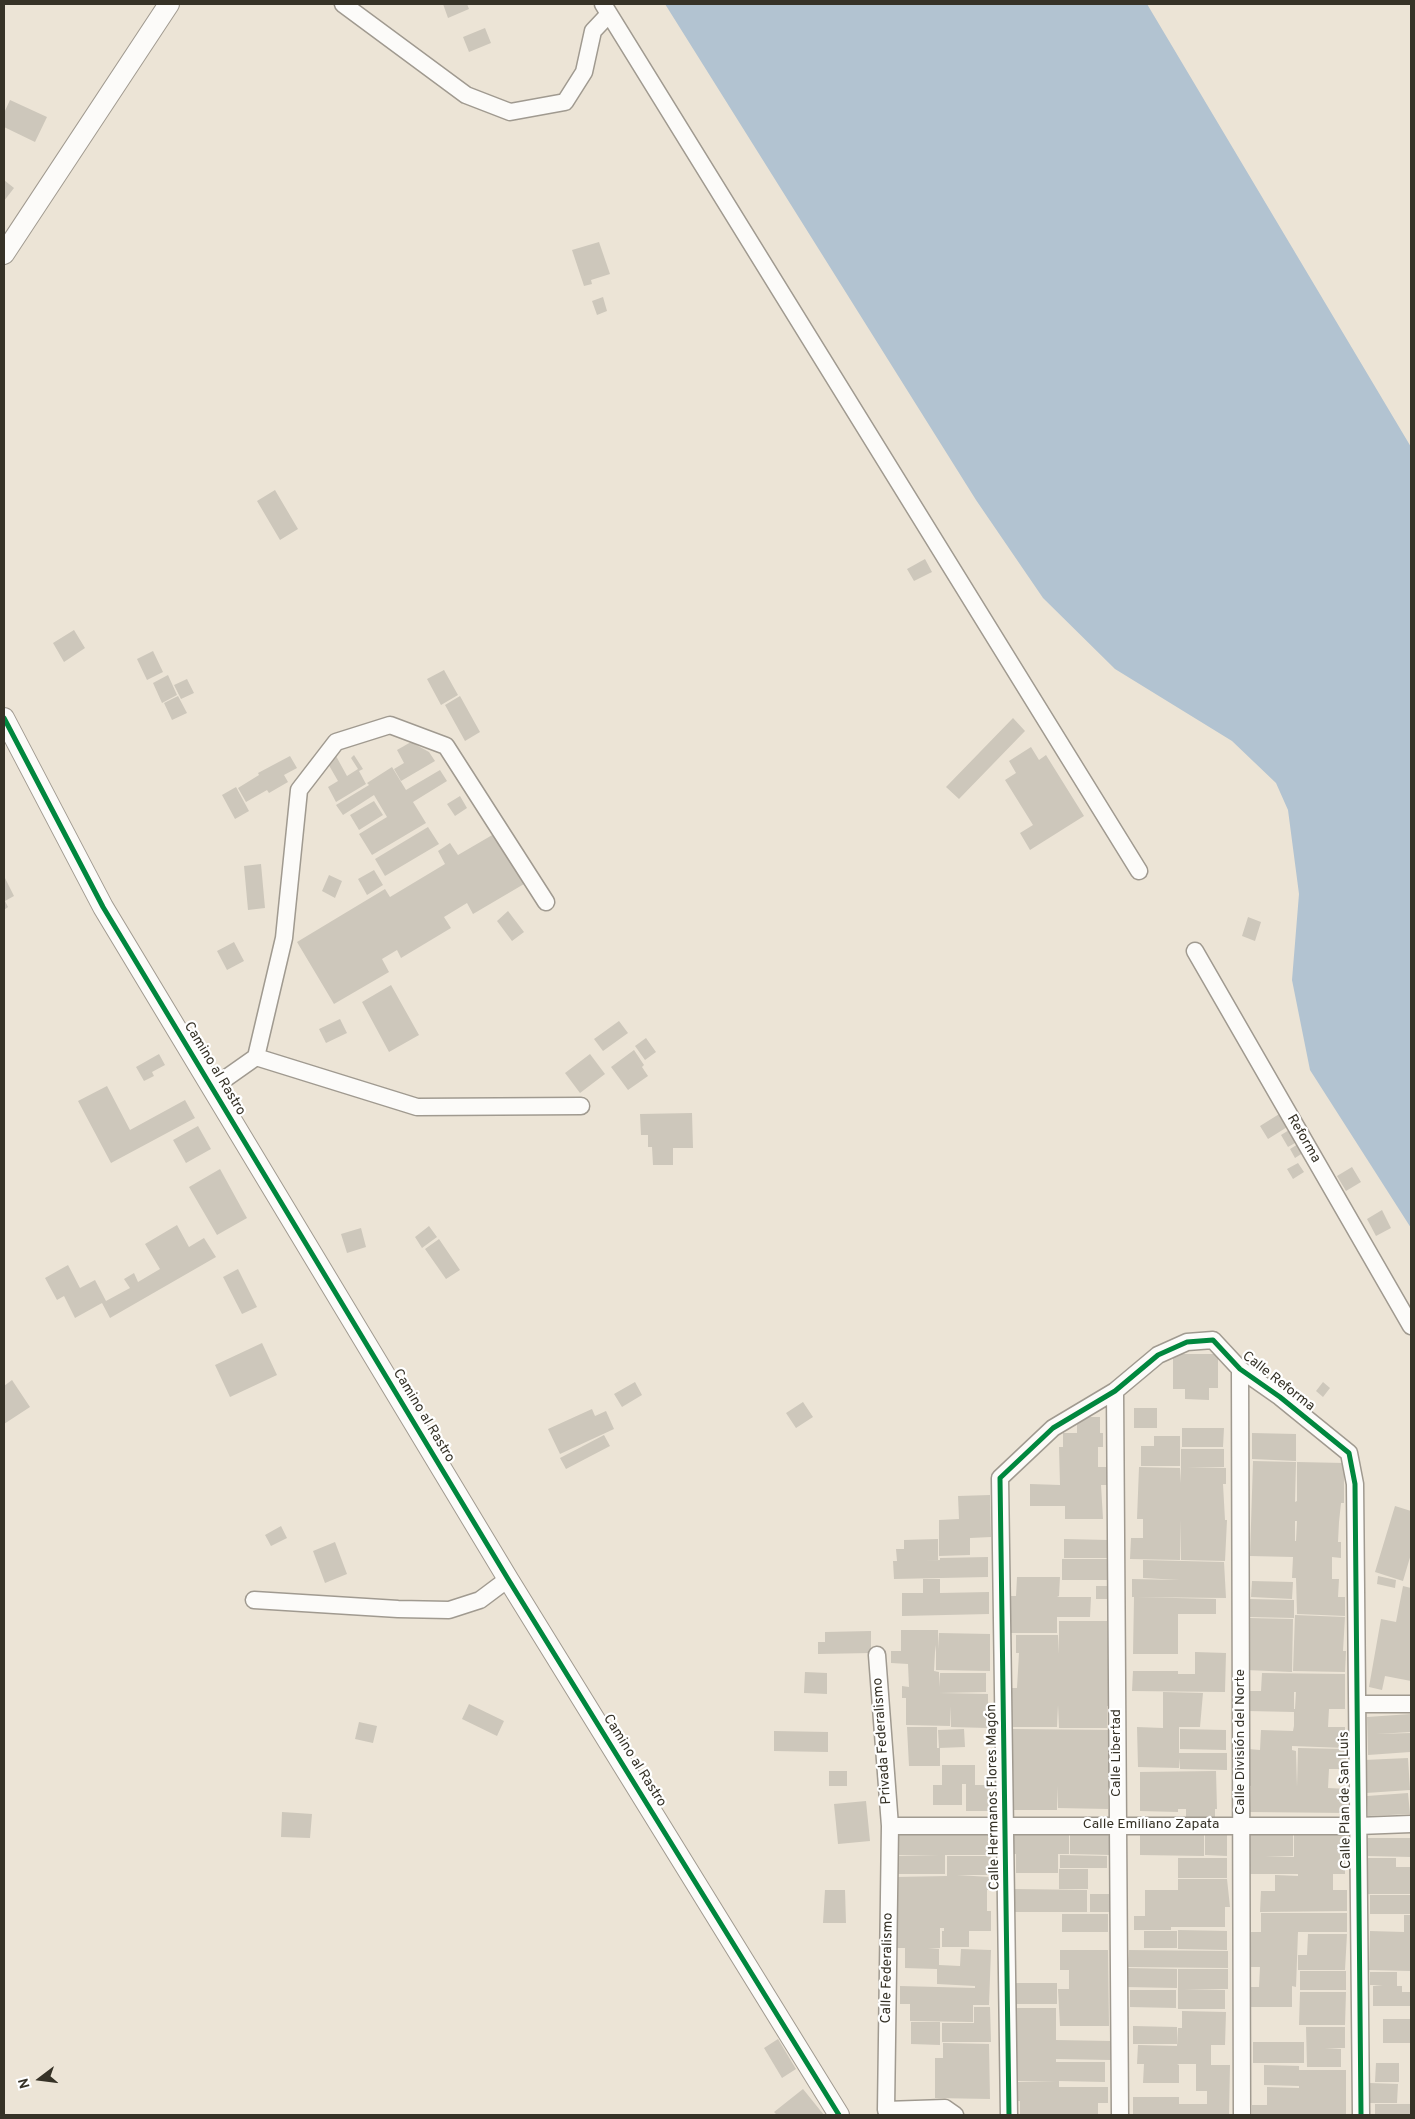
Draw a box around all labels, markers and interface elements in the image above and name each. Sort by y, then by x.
street label: Camino al Rastro [179,1019,249,1119]
street label: Reforma [1282,1112,1324,1166]
street label: Calle Reforma [1238,1348,1318,1416]
street label: Camino al Rastro [388,1366,458,1466]
street label: Calle División del Norte [1233,1669,1249,1815]
street label: Privada Federalismo [870,1677,896,1805]
street label: Calle Hermanos Flores Magón [984,1704,1004,1890]
street label: Calle Libertad [1109,1709,1125,1797]
street label: Camino al Rastro [599,1712,669,1810]
street label: Calle Plan de San Luis [1336,1731,1356,1869]
street label: Calle Emiliano Zapata [1083,1817,1219,1833]
street label: Calle Federalismo [879,1912,897,2024]
north arrow [15,2054,65,2104]
text: N [16,2076,35,2090]

